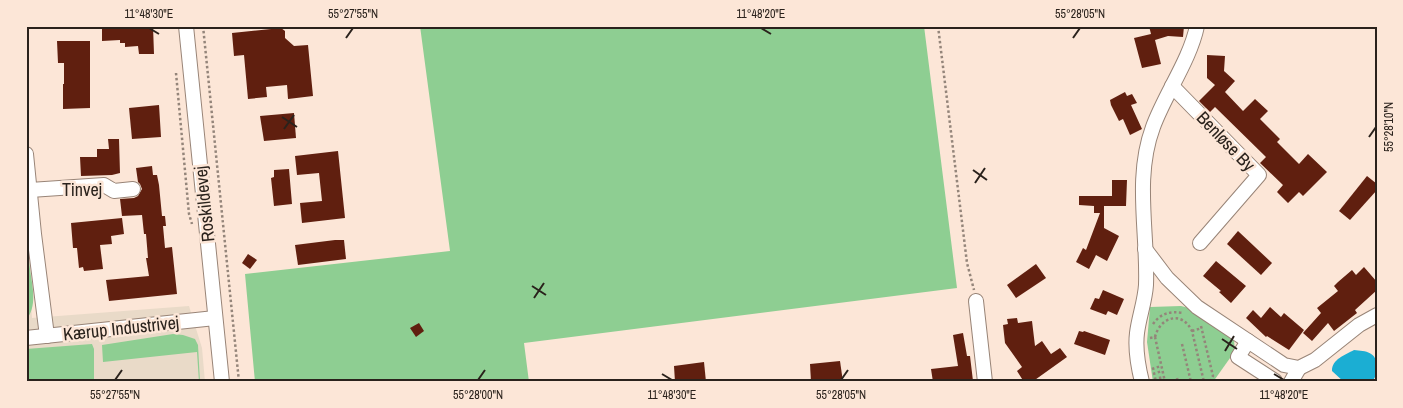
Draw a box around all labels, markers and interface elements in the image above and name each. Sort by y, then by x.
text: 11°48'30"E [125,6,173,22]
text: 55°27'55"N [328,6,378,22]
text: 11°48'20"E [737,6,785,22]
text: 55°28'05"N [1055,6,1105,22]
text: 55°28'10"N [1381,102,1397,152]
street label: Benløse By [1191,105,1261,177]
street label: Roskildevej [188,165,220,243]
street label: Tinvej [62,177,102,202]
street label: Kærup Industrivej [62,309,180,347]
text: 55°27'55"N [90,387,140,403]
text: 55°28'00"N [453,387,503,403]
text: 11°48'30"E [648,387,696,403]
text: 55°28'05"N [816,387,866,403]
text: 11°48'20"E [1260,387,1308,403]

